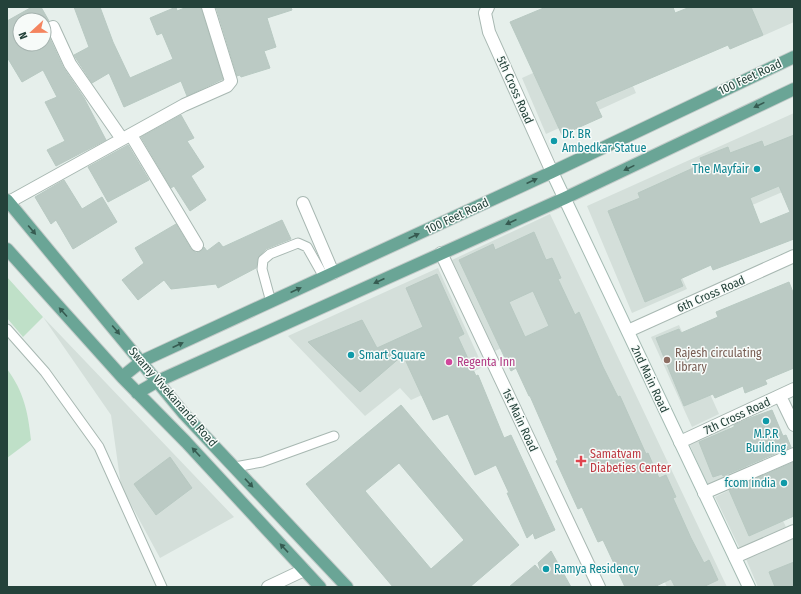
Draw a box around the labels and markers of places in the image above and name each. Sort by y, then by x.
place label: Dr. BR Ambedkar Statue [562,127,646,155]
marker: Dr. BR Ambedkar Statue [549,136,559,146]
place label: The Mayfair [692,162,750,176]
marker: The Mayfair [752,164,762,174]
place label: Rajesh circulating library [675,346,762,374]
place label: Smart Square [359,348,425,362]
marker: Smart Square [346,350,356,360]
place label: Regenta Inn [457,355,515,369]
marker: Rajesh circulating library [662,355,672,365]
marker: Regenta Inn [444,357,454,367]
marker: M.P.R Building [761,416,771,426]
place label: M.P.R Building [746,427,787,455]
place label: Samatvam Diabeties Center [590,447,672,475]
marker: Samatvam Diabeties Center [575,455,587,467]
place label: fcom india [724,476,776,490]
marker: fcom india [779,478,789,488]
place label: Ramya Residency [554,562,640,576]
marker: Ramya Residency [541,564,551,574]

